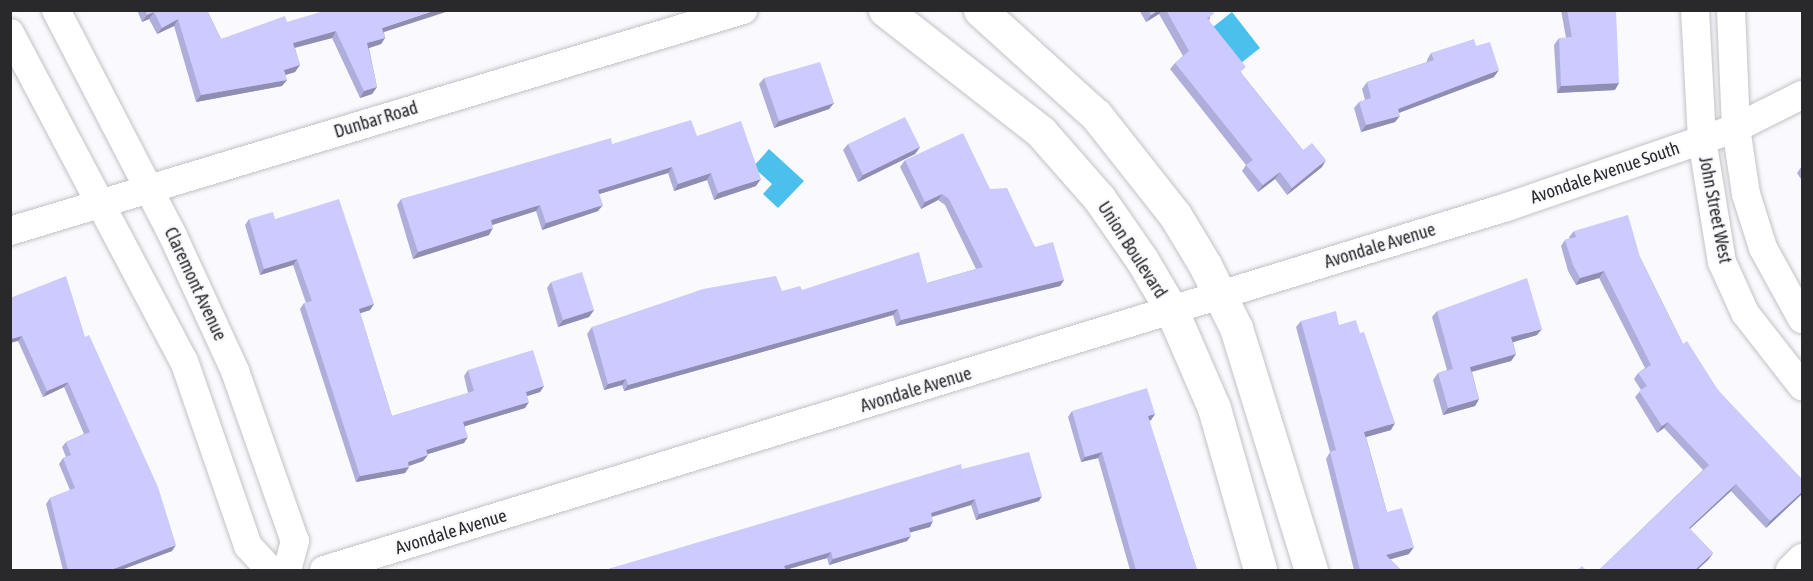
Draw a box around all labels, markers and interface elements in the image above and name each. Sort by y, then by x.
street label: Dunbar Road [331,97,421,143]
street label: Avondale Avenue South [1528,137,1682,209]
street label: John Street West [1694,155,1736,265]
street label: Union Boulevard [1093,198,1171,302]
street label: Avondale Avenue [1322,219,1438,273]
street label: Claremont Avenue [159,224,231,344]
street label: Avondale Avenue [858,363,974,417]
street label: Avondale Avenue [393,505,509,559]

